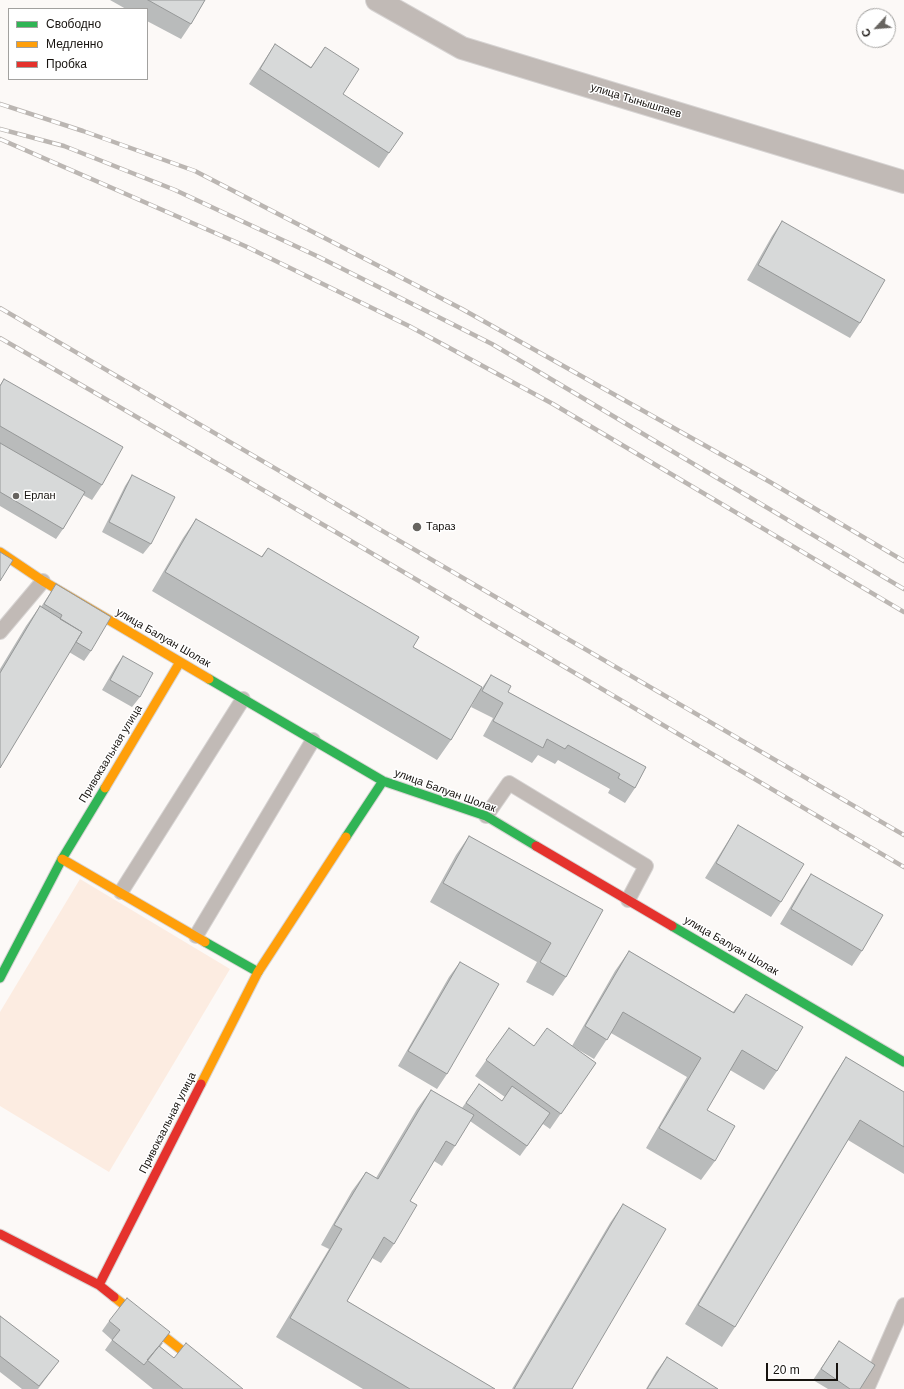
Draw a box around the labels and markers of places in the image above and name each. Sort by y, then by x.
place label: Ерлан [24,489,56,503]
marker: Ерлан [11,491,21,501]
place label: Тараз [426,520,455,534]
marker: Тараз [411,521,423,533]

